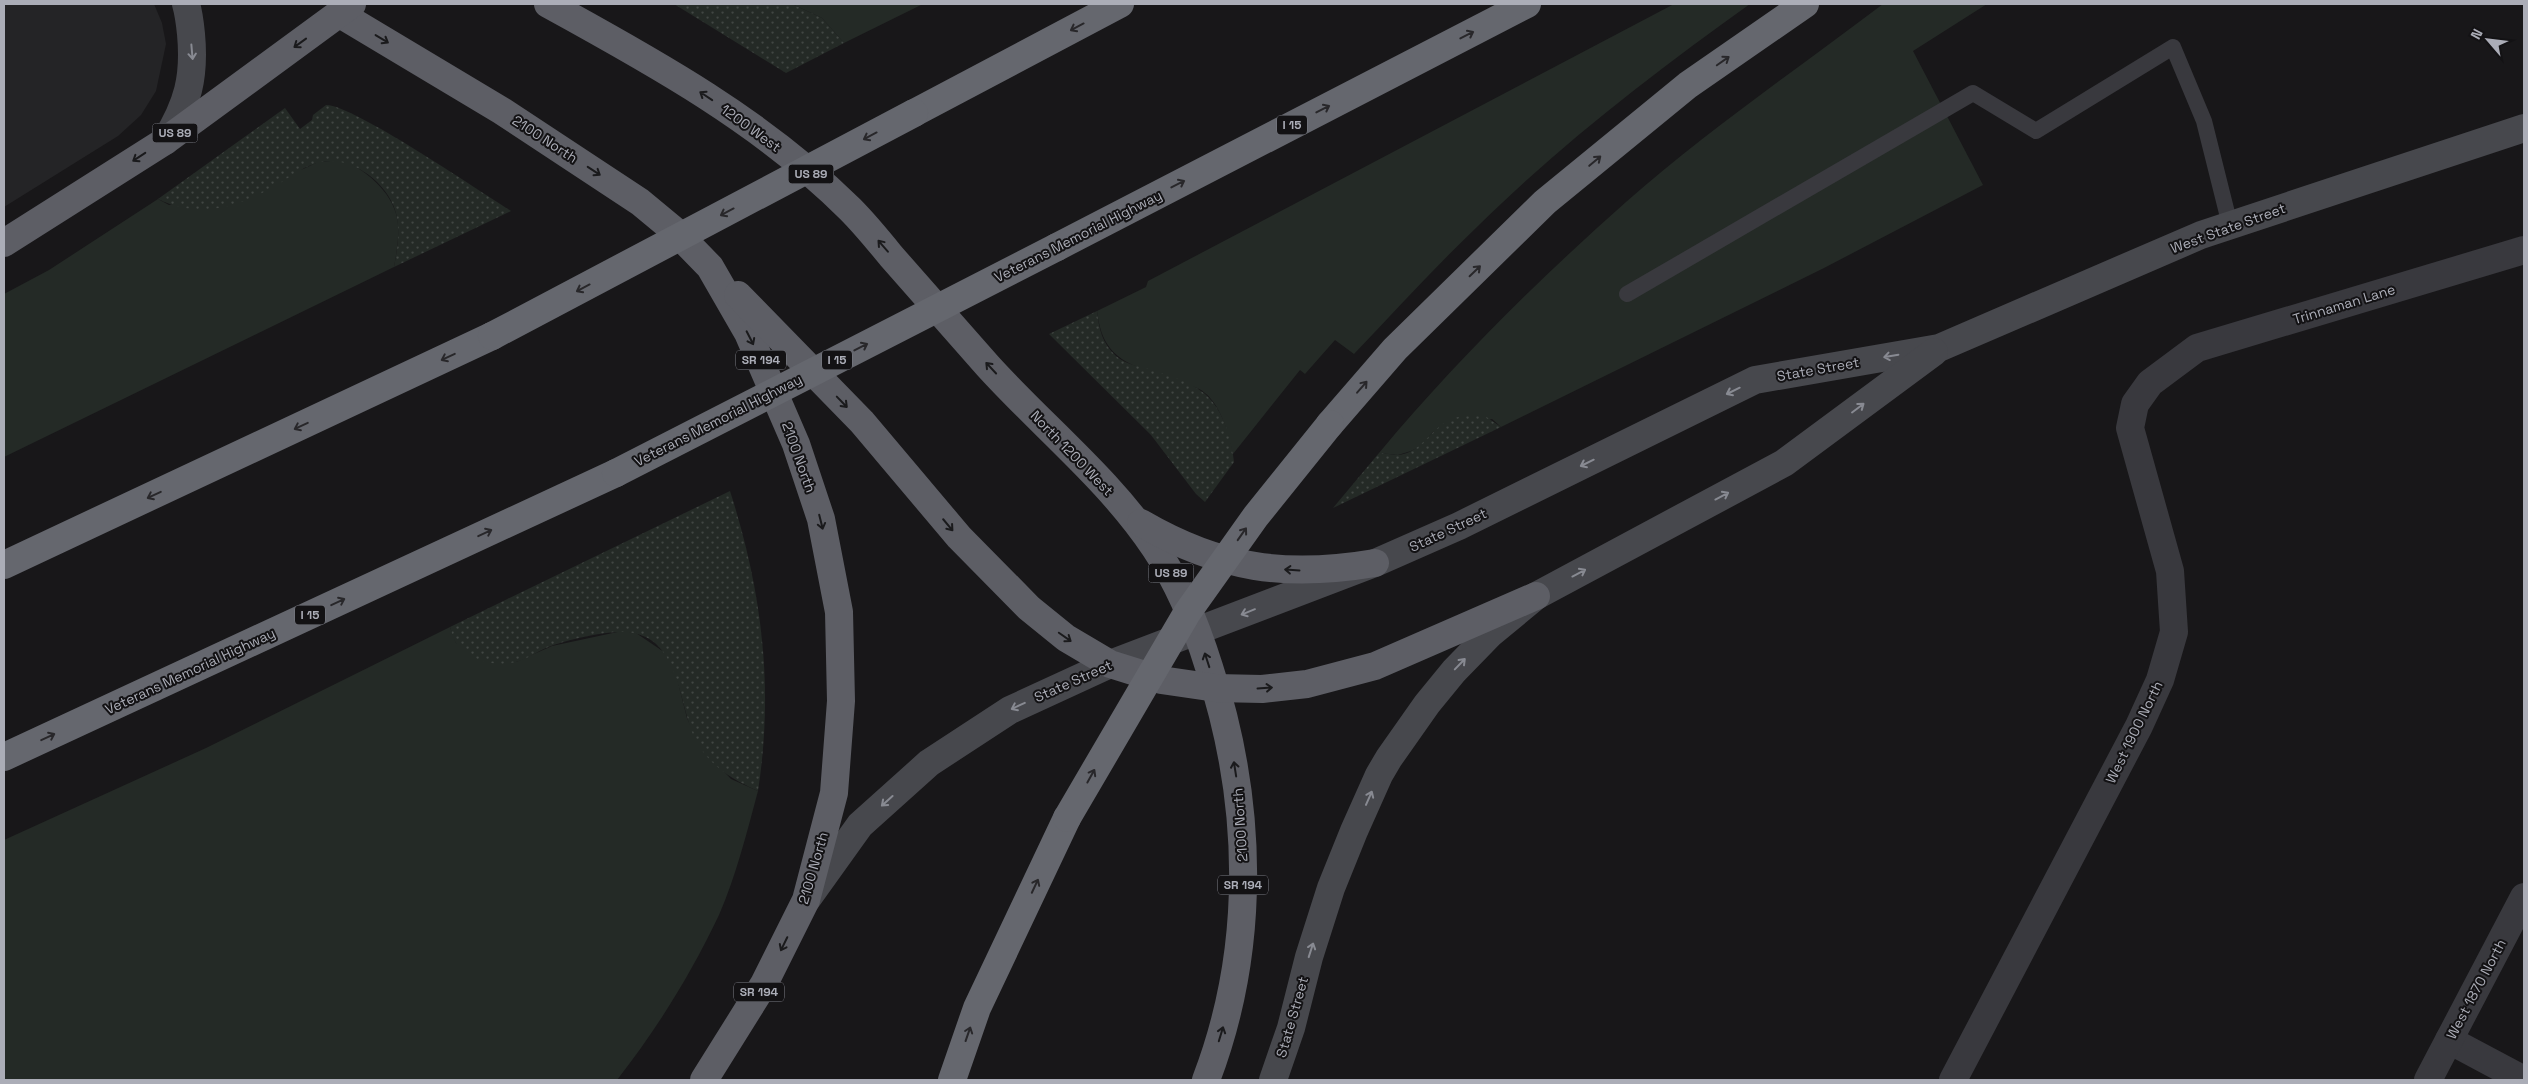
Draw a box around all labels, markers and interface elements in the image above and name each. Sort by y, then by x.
north arrow [2463,15,2513,65]
one-way arrow [1071,22,1085,32]
text: N [2466,26,2487,42]
one-way arrow [1459,30,1474,39]
one-way arrow [374,35,388,45]
one-way arrow [293,38,307,48]
one-way arrow [188,44,197,60]
one-way arrow [1715,56,1729,66]
one-way arrow [700,91,714,101]
street label: 1200 West [717,100,785,156]
one-way arrow [1315,104,1330,113]
street label: 2100 North [509,111,581,167]
road number: I 15 [1277,116,1307,134]
road number: US 89 [152,124,198,142]
one-way arrow [863,131,878,141]
one-way arrow [133,153,147,163]
one-way arrow [1588,156,1601,167]
road number: US 89 [788,164,834,183]
one-way arrow [587,166,601,176]
one-way arrow [1171,179,1186,189]
street label: Veterans Memorial Highway [991,186,1165,286]
street label: West State Street [2168,199,2288,257]
one-way arrow [720,208,735,217]
one-way arrow [877,240,889,253]
one-way arrow [1469,265,1482,277]
street label: Trinnaman Lane [2291,280,2397,328]
one-way arrow [576,284,591,293]
one-way arrow [746,330,755,345]
one-way arrow [854,342,869,352]
road number: SR 194 [736,350,786,370]
road number: I 15 [822,350,852,370]
one-way arrow [1883,352,1899,362]
one-way arrow [441,353,456,362]
street label: State Street [1775,353,1861,385]
one-way arrow [985,362,996,375]
street label: Veterans Memorial Highway [631,370,805,470]
one-way arrow [1356,381,1367,394]
one-way arrow [1726,387,1741,396]
one-way arrow [836,395,848,408]
one-way arrow [1851,403,1865,413]
street label: North 1200 West [1027,407,1117,499]
street label: 2100 North [778,419,820,495]
one-way arrow [294,422,309,431]
one-way arrow [1580,458,1595,468]
one-way arrow [147,491,162,500]
one-way arrow [1714,491,1729,500]
street label: State Street [1406,504,1490,556]
one-way arrow [817,513,826,529]
one-way arrow [943,518,954,531]
one-way arrow [478,528,493,538]
one-way arrow [1237,528,1248,542]
road number: US 89 [1148,564,1194,582]
one-way arrow [1284,566,1300,575]
one-way arrow [1571,568,1586,577]
one-way arrow [330,597,345,606]
road number: I 15 [295,606,325,624]
one-way arrow [1241,608,1256,617]
street label: Veterans Memorial Highway [102,624,278,718]
one-way arrow [1058,632,1072,642]
one-way arrow [1201,652,1211,668]
street label: State Street [1031,656,1115,706]
one-way arrow [1454,658,1466,671]
street label: West 1900 North [2101,678,2167,786]
one-way arrow [1256,683,1272,692]
one-way arrow [1011,702,1026,712]
one-way arrow [40,732,55,741]
one-way arrow [1230,761,1240,777]
one-way arrow [1086,768,1096,783]
street label: 2100 North [1228,787,1252,863]
one-way arrow [1364,791,1374,806]
one-way arrow [880,795,893,807]
street label: 2100 North [794,830,832,906]
road number: SR 194 [1218,876,1268,894]
one-way arrow [1030,879,1040,894]
one-way arrow [779,936,788,951]
street label: West 1870 North [2442,936,2510,1042]
one-way arrow [1307,942,1316,958]
street label: State Street [1272,974,1312,1060]
road number: SR 194 [734,982,784,1002]
one-way arrow [1217,1026,1227,1042]
one-way arrow [964,1027,973,1042]

